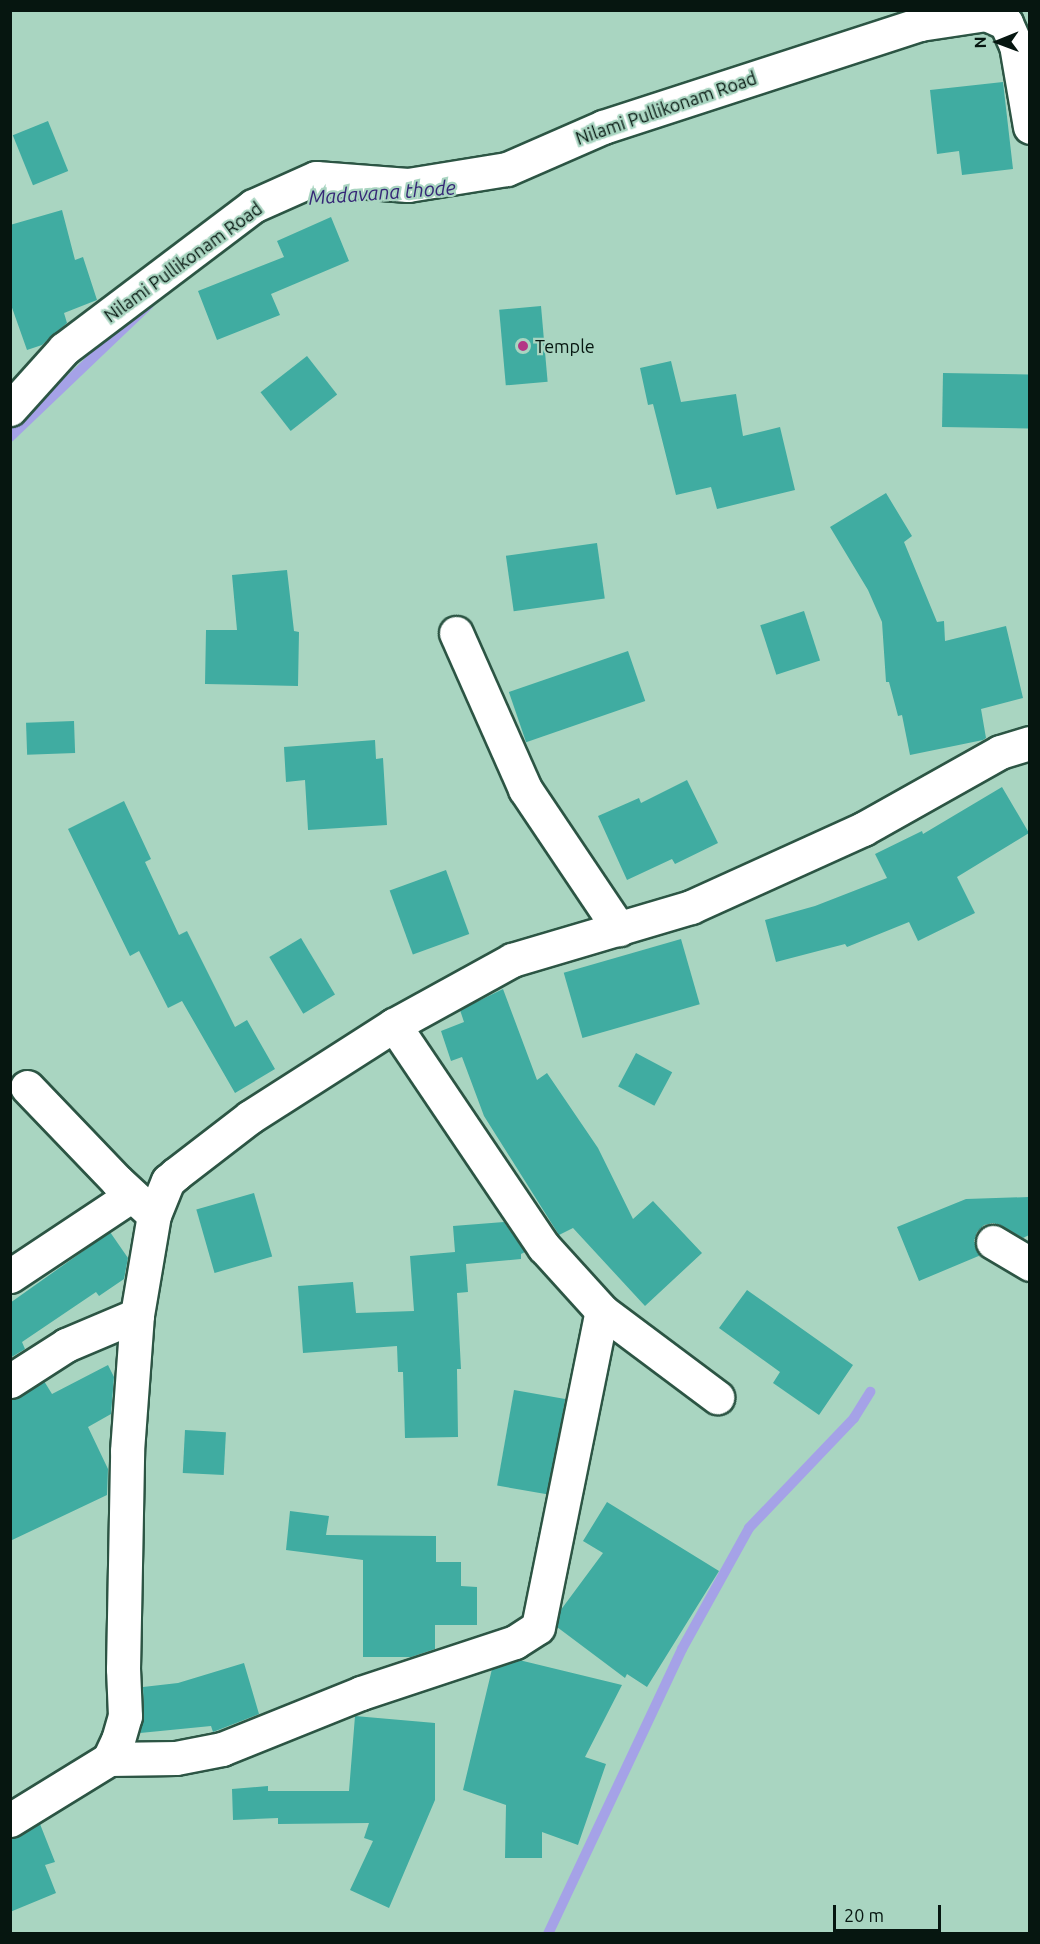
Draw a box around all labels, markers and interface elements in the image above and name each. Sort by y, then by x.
north arrow [968,12,1028,72]
text: N [971,36,989,48]
street label: Nilami Pullikonam Road [573,67,759,149]
water label: Madavana thode [308,175,456,209]
street label: Nilami Pullikonam Road [100,197,266,327]
place label: Temple [535,335,595,357]
marker: Temple [516,339,530,353]
scale bar [836,1893,944,1931]
text: 20 m [844,1905,884,1925]

